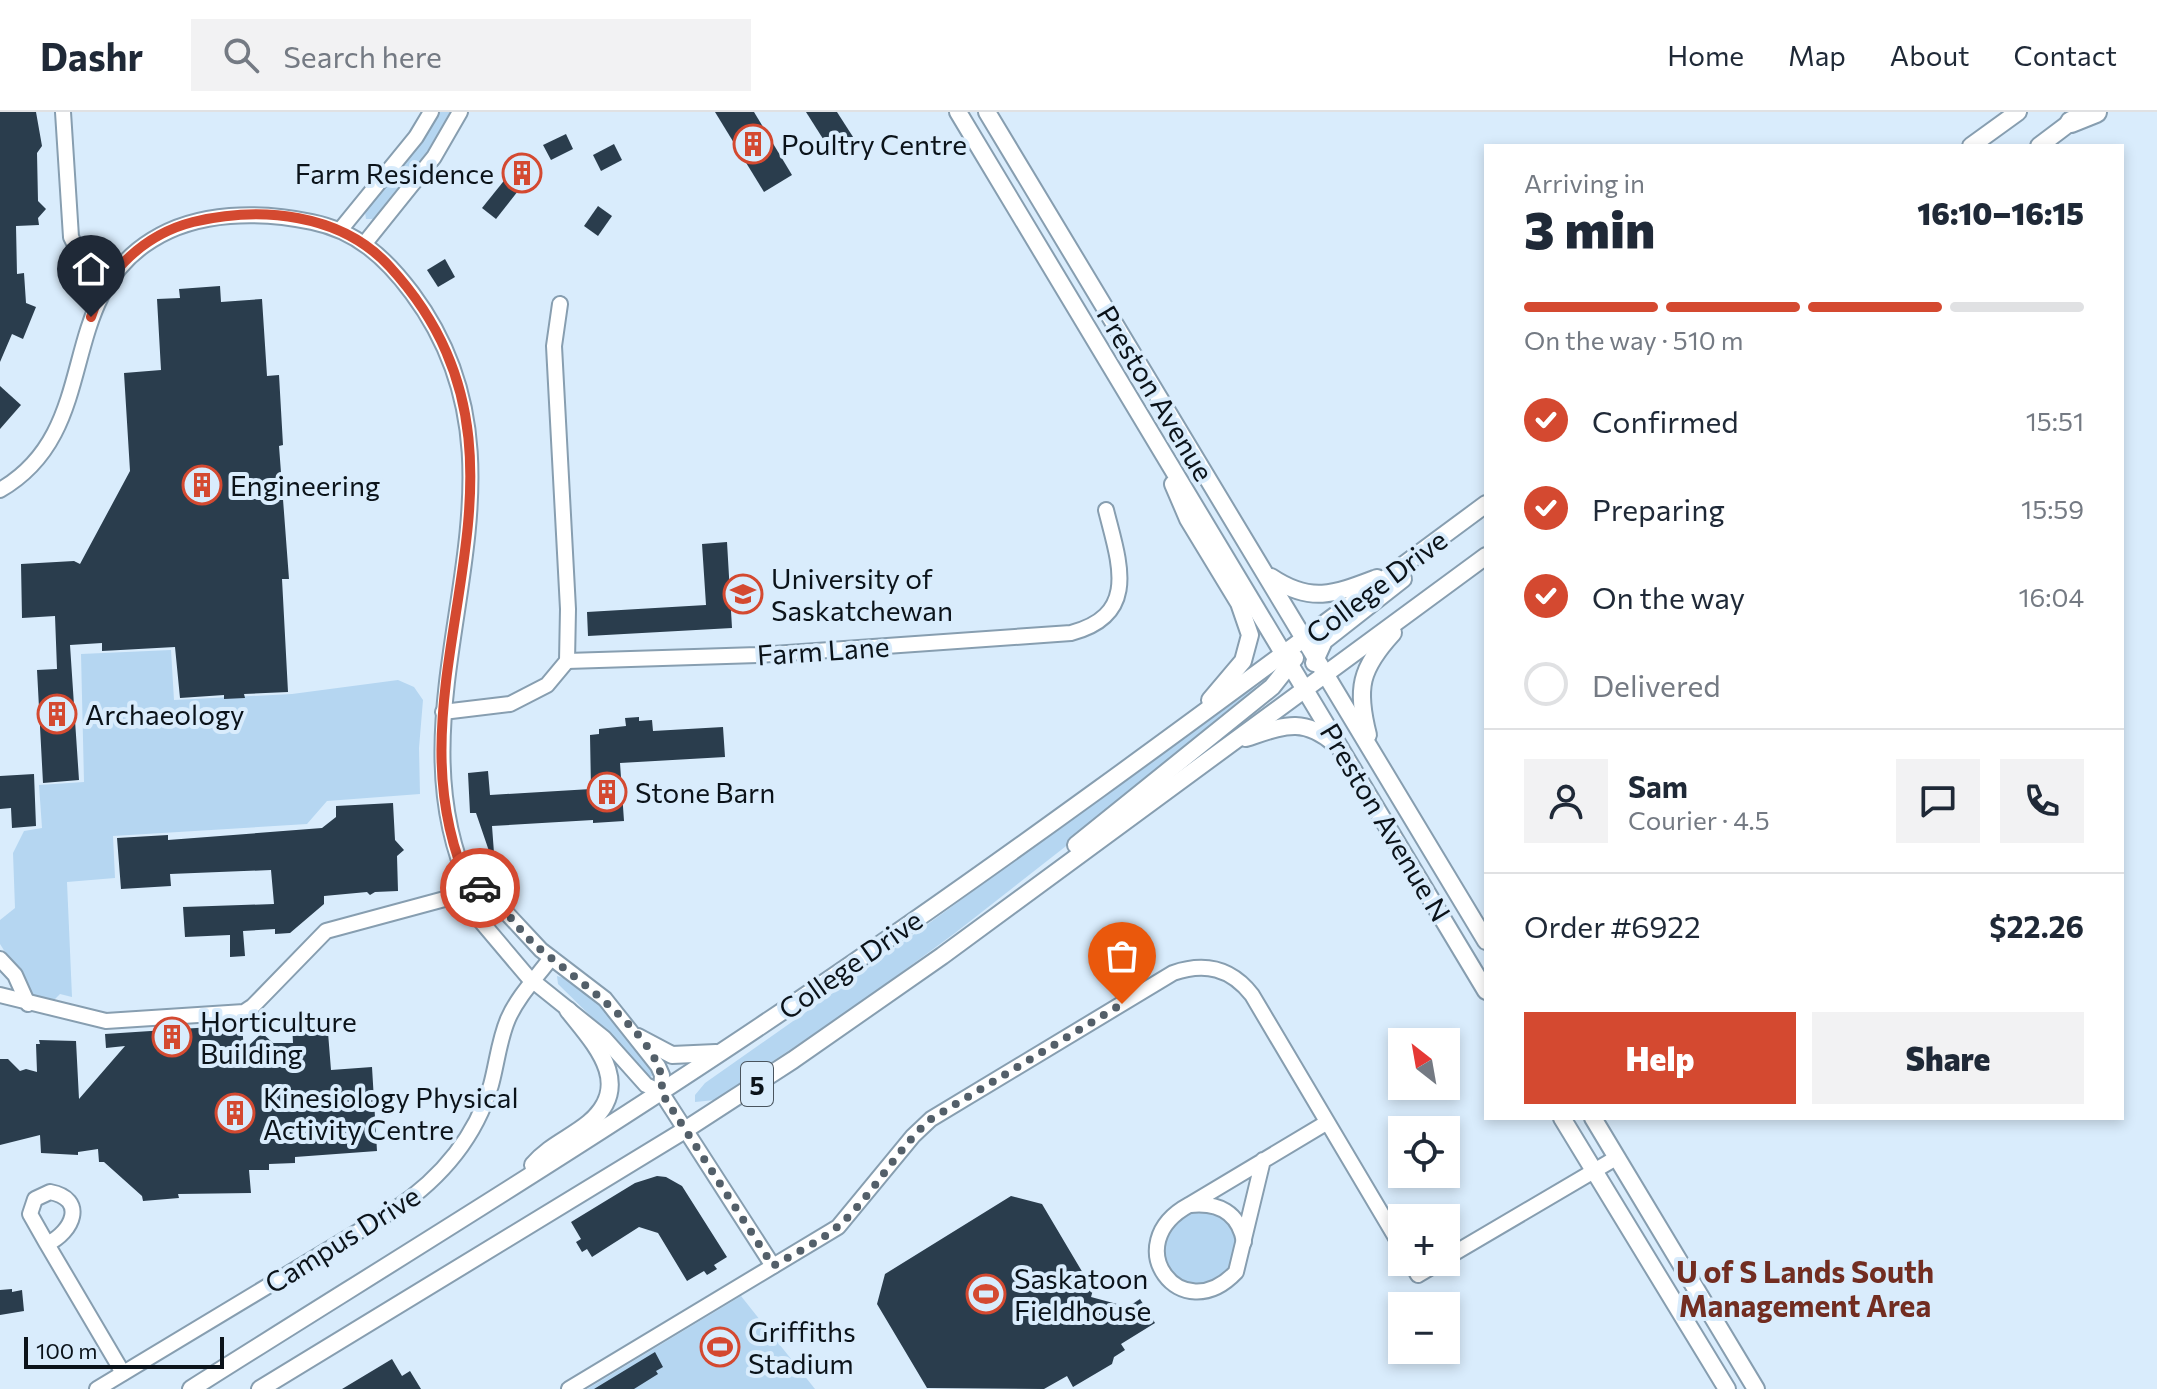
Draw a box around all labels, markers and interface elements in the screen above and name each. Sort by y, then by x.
search box [191,19,751,91]
text: Dashr [40,32,143,79]
icon: search [219,33,263,77]
text: Search here [283,37,442,74]
text: Home [1667,38,1744,72]
text: Map [1788,38,1846,72]
text: About [1890,38,1970,72]
text: Contact [2014,38,2117,72]
building icon: Poultry Centre [732,123,774,165]
place label: Poultry Centre [781,127,967,161]
building icon: Farm Residence [501,152,543,194]
place label: Farm Residence [295,156,494,190]
text: Arriving in [1524,167,1645,198]
text: 16:10–16:15 [1917,194,2084,231]
text: 3 min [1524,196,1655,260]
pin [57,235,125,317]
icon: home [69,247,113,291]
street label: Preston Avenue [1090,299,1222,487]
text: On the way · 510 m [1524,324,1743,355]
icon: check [1524,398,1568,442]
text: Confirmed [1592,402,1739,439]
text: 15:51 [2026,405,2084,436]
building icon: Engineering [181,464,223,506]
place label: Engineering [230,468,380,502]
icon: check [1524,486,1568,530]
text: Preparing [1592,490,1725,527]
text: 15:59 [2021,493,2084,524]
street label: College Drive [1299,522,1453,650]
place label: University of Saskatchewan [771,561,953,627]
school or university icon: University of Saskatchewan [722,573,764,615]
icon: check [1524,574,1568,618]
text: On the way [1592,578,1745,615]
text: 16:04 [2018,581,2084,612]
street label: Farm Lane [756,628,890,672]
text: Delivered [1592,666,1721,703]
building icon: Archaeology [36,693,78,735]
place label: Archaeology [85,697,245,731]
street label: Preston Avenue N [1314,717,1458,927]
button: person [1524,759,1608,843]
button: chat [1896,759,1980,843]
button: phone [2000,759,2084,843]
text: Sam [1628,767,1688,804]
building icon: Stone Barn [586,771,628,813]
place label: Stone Barn [635,775,775,809]
text: Courier · 4.5 [1628,804,1770,835]
courier [440,848,520,928]
icon: car [458,866,502,910]
street label: College Drive [772,902,928,1026]
text: Order #6922 [1524,907,1701,944]
text: $22.26 [1989,907,2084,944]
pin [1088,922,1156,1004]
icon: bag [1100,934,1144,978]
place label: Horticulture Building [200,1004,357,1070]
button: Help [1524,1012,1796,1104]
button: Share [1812,1012,2084,1104]
building icon: Horticulture Building [151,1016,193,1058]
north arrow [1388,1028,1460,1100]
map controls [1388,1028,1460,1364]
road number: 5 [741,1062,773,1106]
place label: Kinesiology Physical Activity Centre [263,1080,519,1146]
building icon: Kinesiology Physical Activity Centre [214,1092,256,1134]
button: locate [1388,1116,1460,1188]
street label: Campus Drive [258,1178,426,1300]
button: + [1388,1204,1460,1276]
district label: U of S Lands South Management Area [1676,1252,1934,1323]
place label: Saskatoon Fieldhouse [1014,1261,1151,1327]
sports icon: Saskatoon Fieldhouse [965,1273,1007,1315]
button: − [1388,1292,1460,1364]
place label: Griffiths Stadium [748,1314,856,1380]
sports icon: Griffiths Stadium [699,1326,741,1368]
scale bar [24,1333,224,1369]
text: 100 m [36,1337,98,1364]

